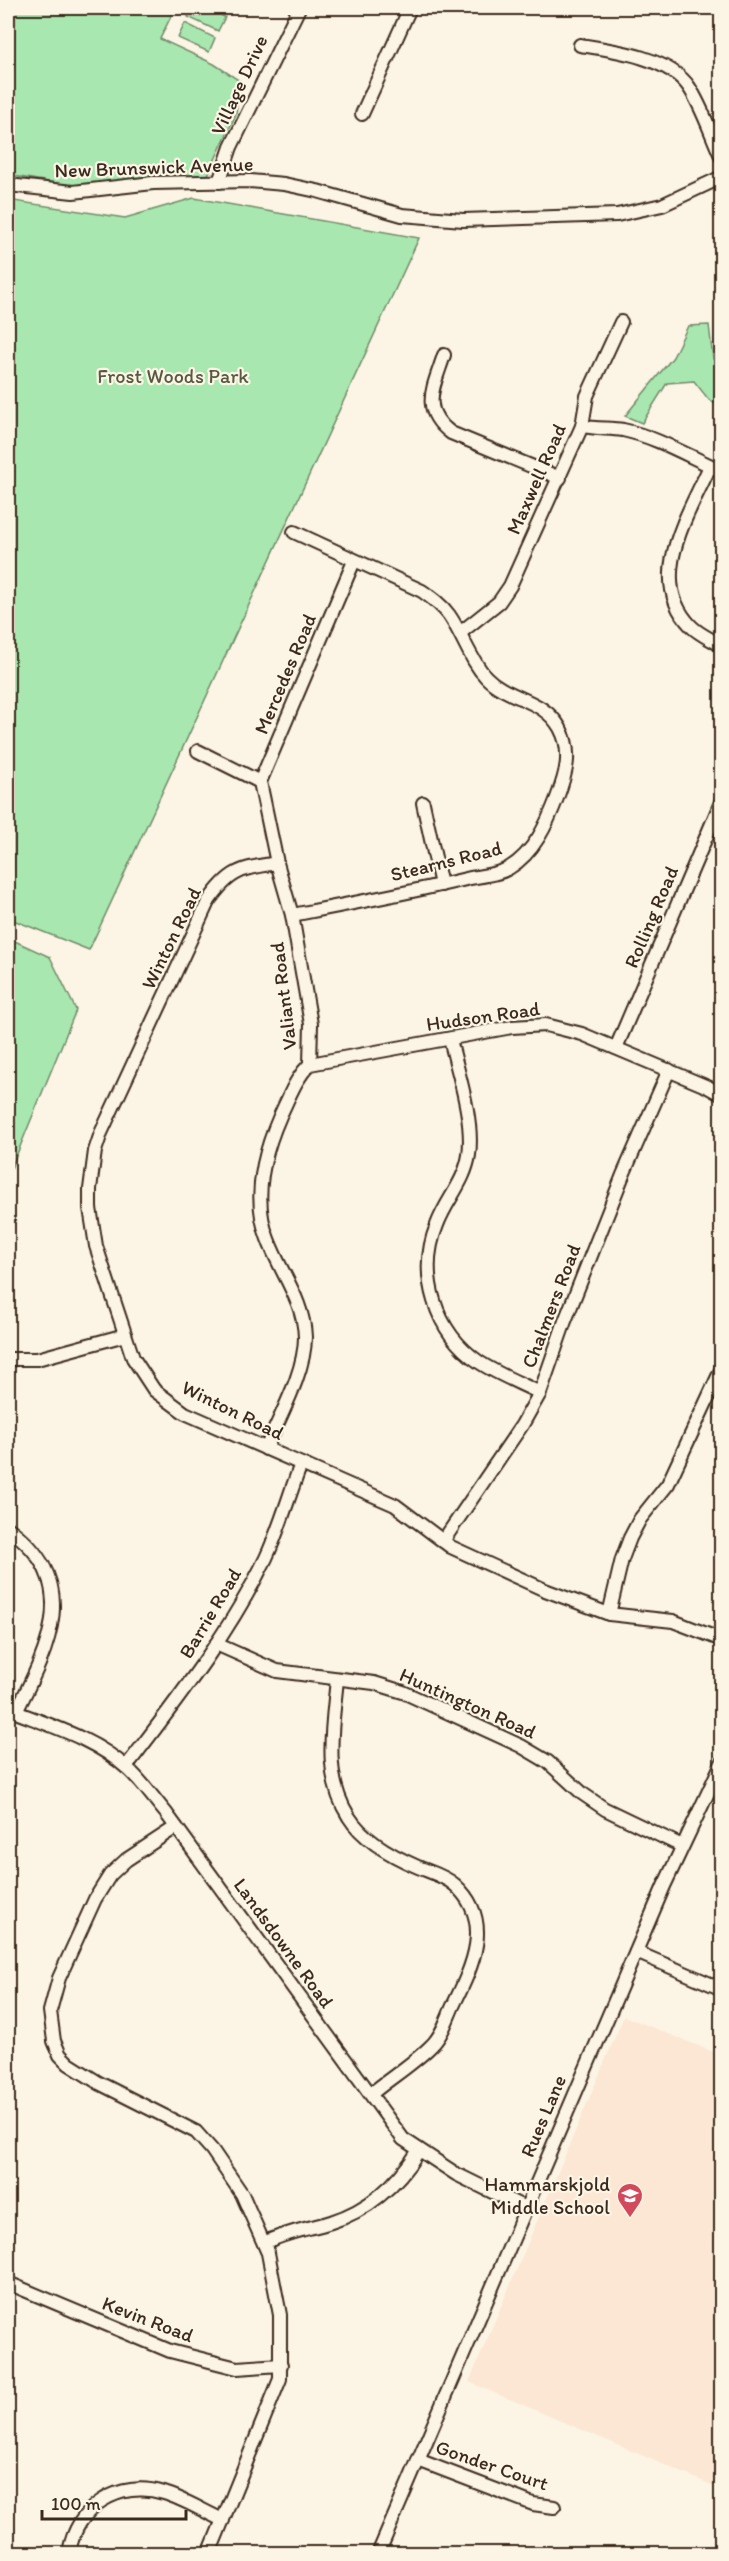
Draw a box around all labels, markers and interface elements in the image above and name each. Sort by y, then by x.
street label: Village Drive [205,31,273,139]
street label: New Brunswick Avenue [54,152,254,182]
park label: Frost Woods Park [97,364,249,388]
street label: Maxwell Road [501,420,571,538]
street label: Mercedes Road [249,610,321,738]
street label: Stearns Road [388,836,504,886]
street label: Rolling Road [619,862,683,971]
street label: Winton Road [136,883,206,993]
street label: Valiant Road [264,941,302,1051]
street label: Hudson Road [425,996,541,1036]
street label: Chalmers Road [516,1240,586,1371]
street label: Winton Road [178,1375,288,1445]
street label: Barrie Road [174,1563,246,1663]
street label: Huntington Road [396,1662,540,1744]
street label: Landsdowne Road [229,1873,339,2013]
street label: Rues Lane [515,2071,571,2161]
place label: Hammarskjold Middle School [484,2172,610,2219]
school or university icon: Hammarskjold Middle School [615,2181,645,2219]
street label: Kevin Road [99,2291,197,2347]
street label: Gonder Court [433,2435,552,2496]
scale bar [42,2483,186,2521]
text: 100 m [51,2493,101,2515]

